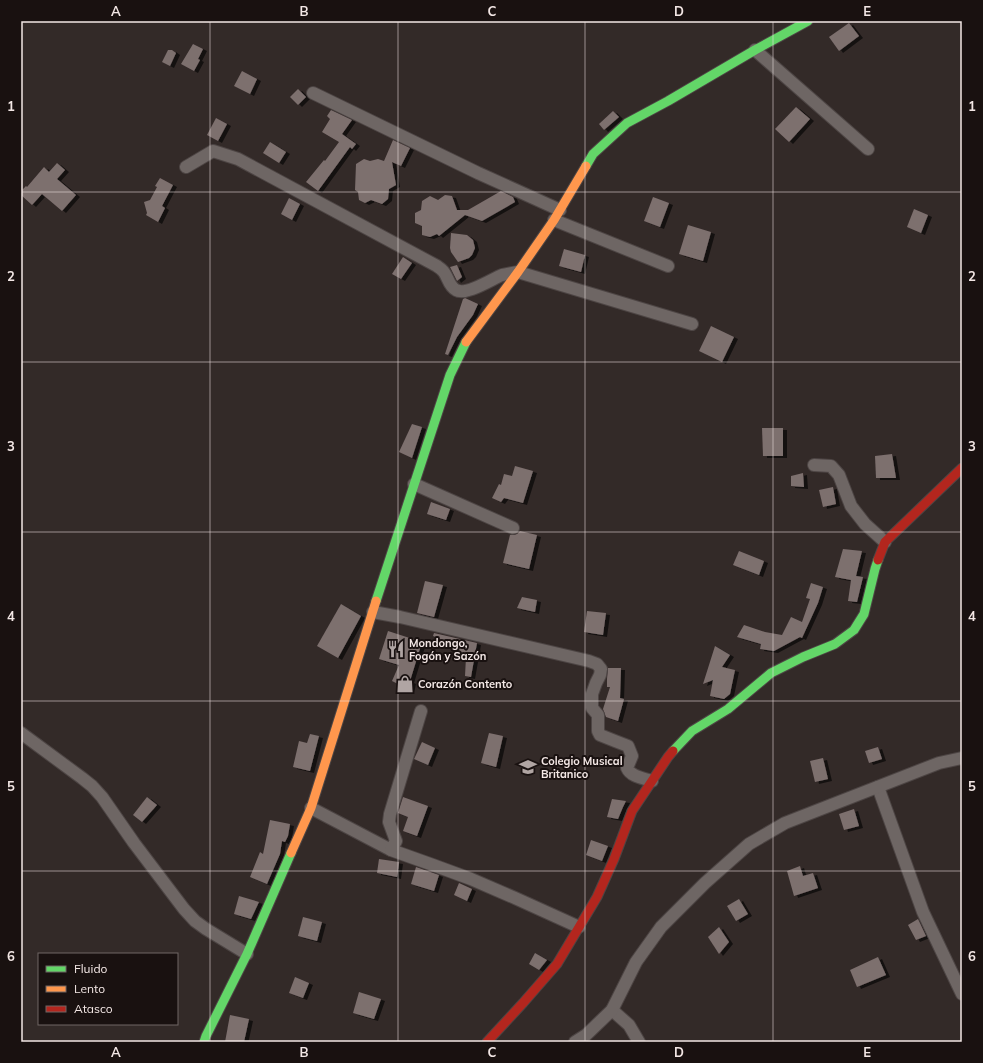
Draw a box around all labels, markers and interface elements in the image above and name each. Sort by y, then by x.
text: A [111,3,121,19]
text: B [300,3,309,19]
text: C [488,3,497,19]
text: D [674,3,684,19]
text: E [863,3,871,19]
text: 1 [7,98,15,114]
text: 1 [968,98,976,114]
text: 2 [7,268,15,284]
text: 2 [968,268,976,284]
text: 3 [7,438,15,454]
text: 3 [968,438,976,454]
text: 4 [7,608,15,624]
text: 4 [968,608,976,624]
place label: Mondongo, Fogón y Sazón [409,636,486,663]
restaurant icon: Mondongo, Fogón y Sazón [386,639,406,659]
shop icon: Corazón Contento [395,674,415,694]
place label: Corazón Contento [418,677,513,691]
place label: Colegio Musical Britanico [541,754,623,781]
school or university icon: Colegio Musical Britanico [518,757,538,777]
text: 5 [7,778,15,794]
text: 5 [968,778,976,794]
text: 6 [7,948,15,964]
text: 6 [968,948,976,964]
legend [38,953,178,1025]
text: Fluido [74,961,108,976]
text: Lento [74,981,105,996]
text: Atasco [74,1001,113,1016]
text: A [111,1044,121,1060]
text: B [300,1044,309,1060]
text: C [488,1044,497,1060]
text: D [674,1044,684,1060]
text: E [863,1044,871,1060]

